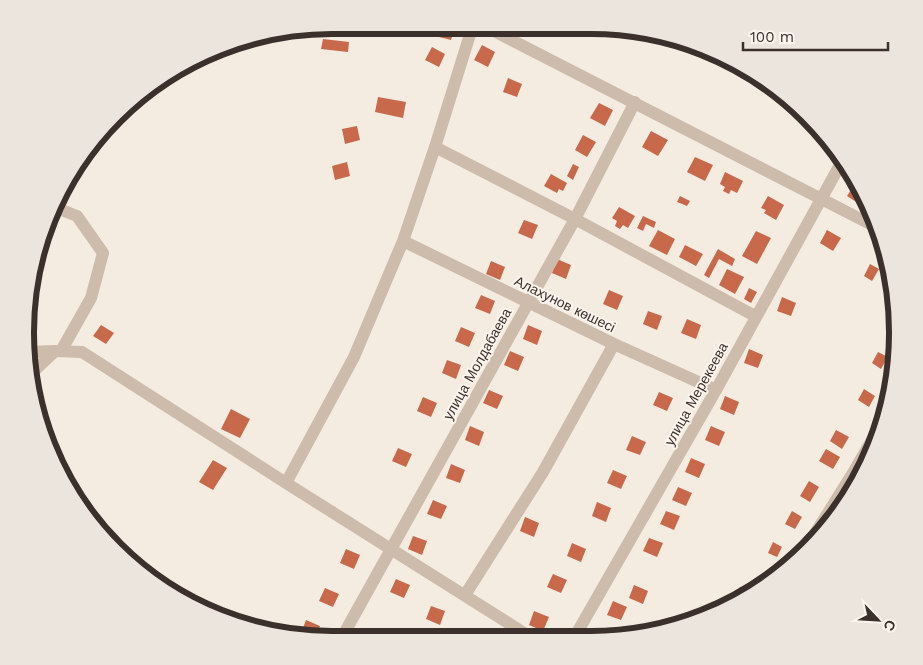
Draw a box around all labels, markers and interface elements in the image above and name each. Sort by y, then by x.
scale bar [743,20,888,52]
text: 100 m [750,28,794,46]
street label: Алахунов көшесі [512,273,618,335]
street label: улица Молдабаева [440,305,514,423]
street label: улица Мерекеева [661,339,731,448]
north arrow [853,595,903,645]
text: С [880,618,899,633]

